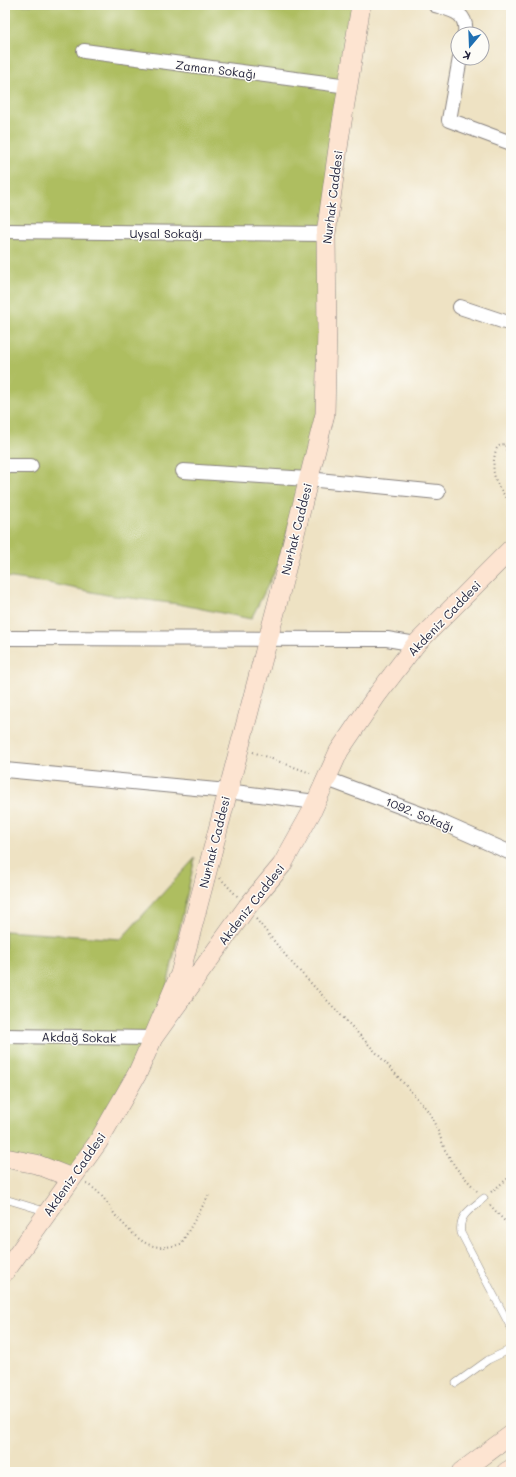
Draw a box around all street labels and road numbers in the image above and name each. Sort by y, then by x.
street label: Zaman Sokağı [175,56,257,82]
street label: Nurhak Caddesi [318,149,346,245]
street label: Uysal Sokağı [130,225,202,241]
street label: Nurhak Caddesi [277,481,315,577]
street label: Akdeniz Caddesi [404,577,484,659]
street label: 1092. Sokağı [383,793,457,835]
street label: Nurhak Caddesi [195,794,233,890]
street label: Akdeniz Caddesi [214,860,288,948]
street label: Akdağ Sokak [42,1028,116,1046]
street label: Akdeniz Caddesi [39,1129,109,1219]

